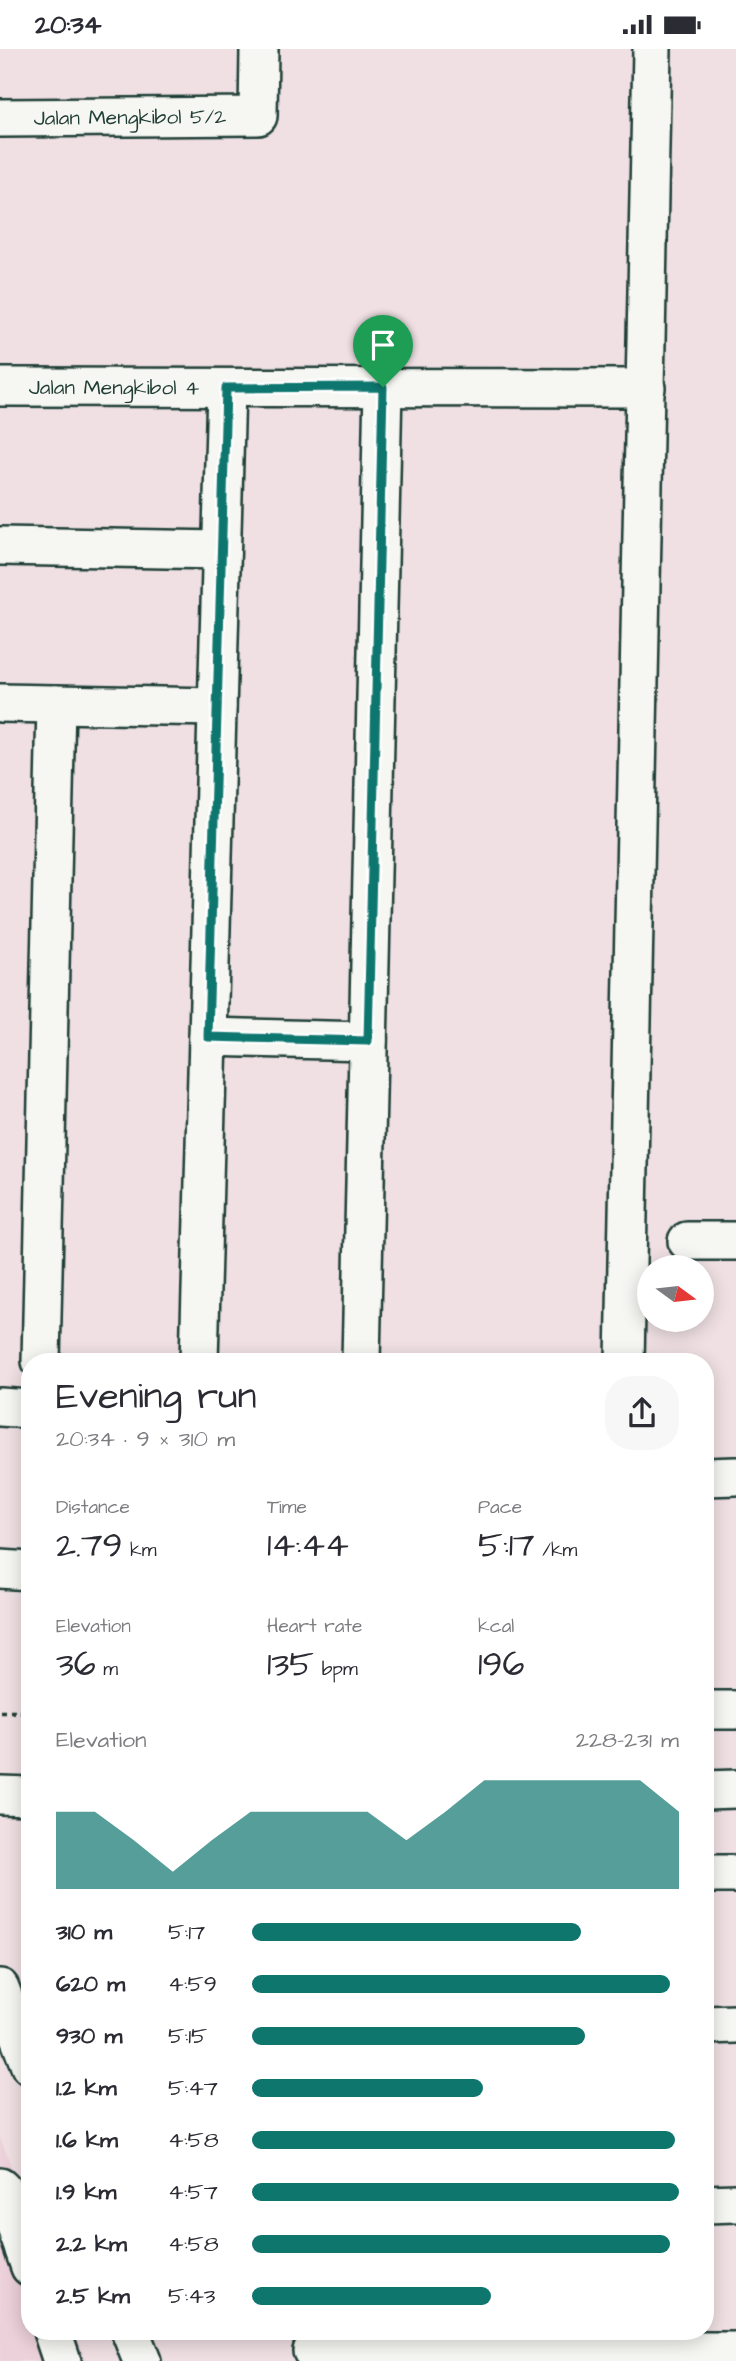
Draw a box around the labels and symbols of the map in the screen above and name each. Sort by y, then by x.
street label: Jalan Mengkibol 5/2 [34,102,226,134]
pin [353,315,413,387]
street label: Jalan Mengkibol 4 [29,373,199,404]
north arrow [637,1255,714,1332]

